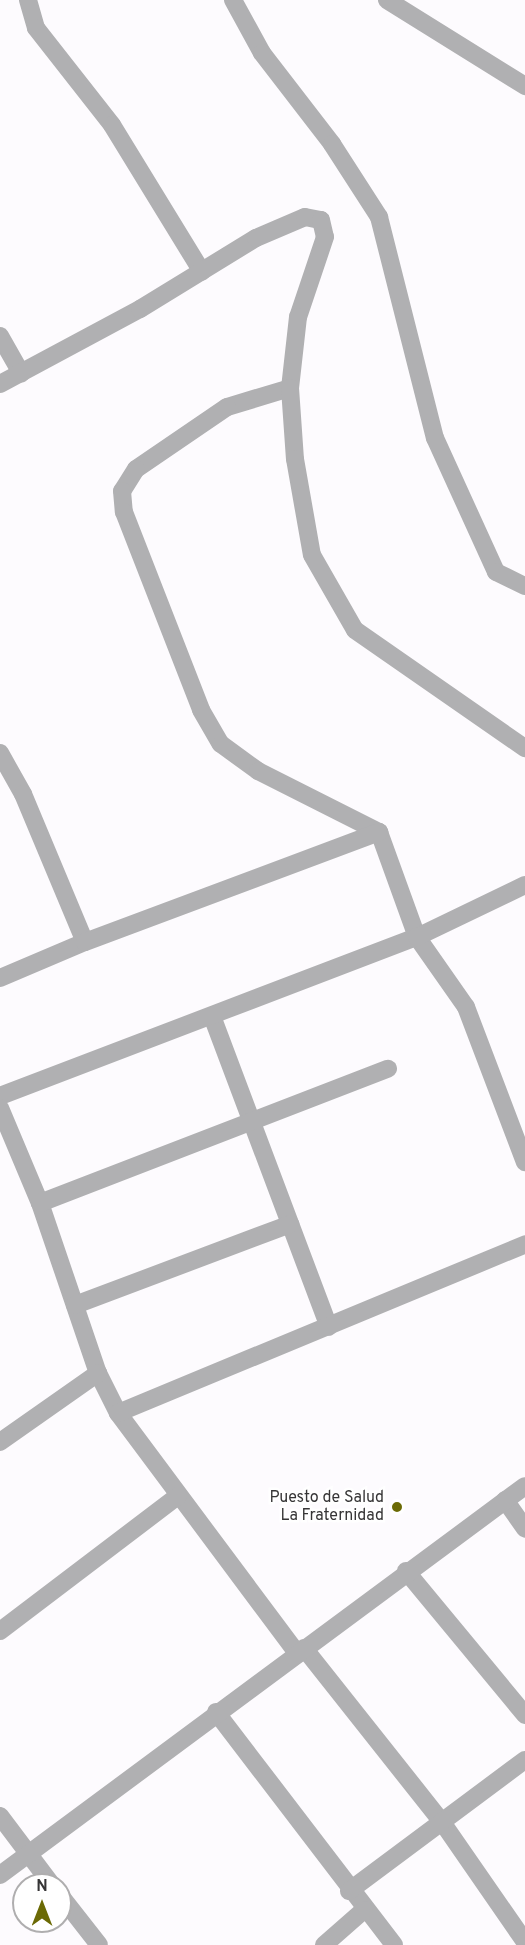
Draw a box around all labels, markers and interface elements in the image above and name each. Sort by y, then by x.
place label: Puesto de Salud La Fraternidad [269,1488,384,1526]
marker: Puesto de Salud La Fraternidad [388,1498,406,1516]
north arrow [12,1873,72,1933]
text: N [36,1877,48,1897]

